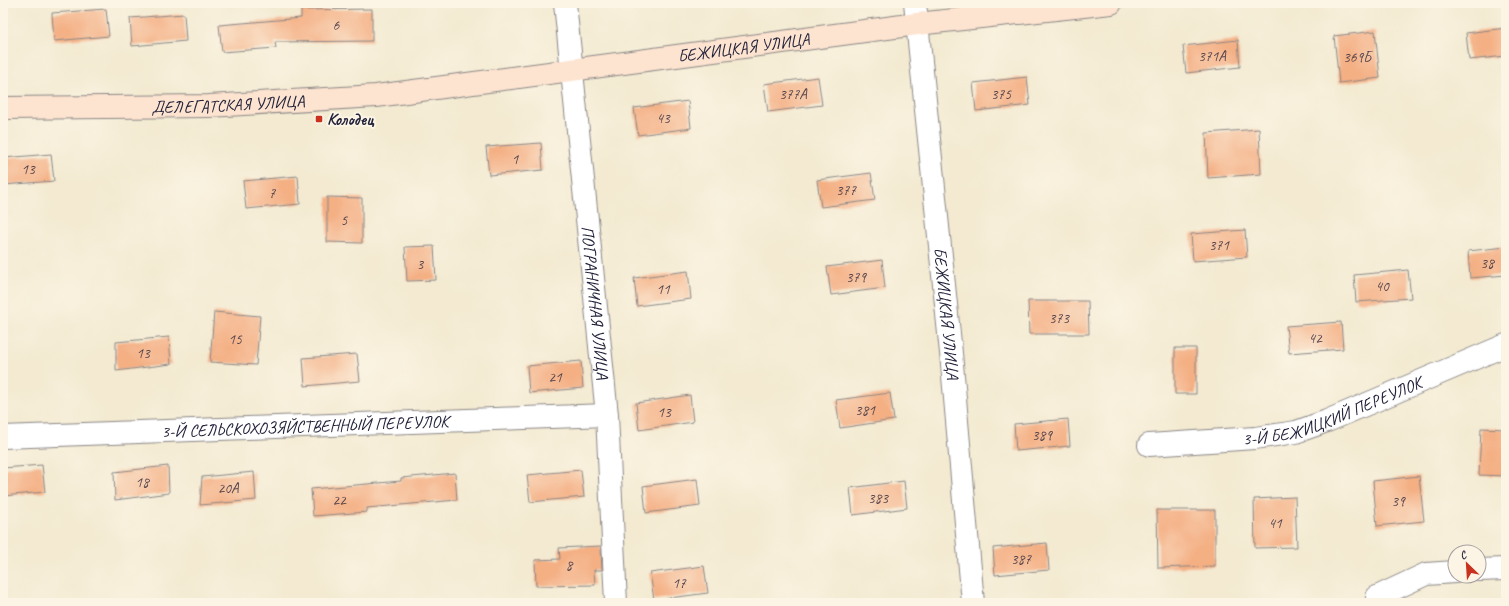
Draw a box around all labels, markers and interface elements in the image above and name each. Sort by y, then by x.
house number: 6 [333,16,341,35]
street label: БЕЖИЦКАЯ УЛИЦА [676,28,812,67]
house number: 371А [1198,47,1227,66]
house number: 369Б [1343,48,1373,67]
house number: 377А [779,85,808,104]
house number: 375 [991,85,1012,104]
street label: ДЕЛЕГАТСКАЯ УЛИЦА [151,90,305,118]
place label: Колодец [327,109,375,130]
house number: 43 [656,109,671,128]
marker: Колодец [314,114,324,124]
house number: 1 [512,150,520,169]
house number: 13 [21,160,36,179]
house number: 377 [836,181,857,200]
house number: 7 [269,184,277,203]
house number: 5 [341,211,349,230]
street label: ПОГРАНИЧНАЯ УЛИЦА [577,225,613,381]
house number: 371 [1209,236,1230,255]
street label: БЕЖИЦКАЯ УЛИЦА [929,246,963,382]
house number: 38 [1480,254,1495,273]
house number: 3 [417,255,425,274]
house number: 379 [846,268,867,287]
house number: 40 [1375,277,1390,296]
house number: 11 [656,280,671,299]
house number: 373 [1049,309,1070,328]
house number: 42 [1308,329,1323,348]
house number: 15 [228,330,243,349]
house number: 13 [136,344,151,363]
house number: 21 [548,368,563,387]
street label: 3-Й БЕЖИЦКИЙ ПЕРЕУЛОК [1242,371,1428,450]
house number: 381 [855,401,876,420]
house number: 13 [657,403,672,422]
street label: 3-Й СЕЛЬСКОХОЗЯЙСТВЕННЫЙ ПЕРЕУЛОК [161,411,452,442]
house number: 389 [1032,426,1053,445]
house number: 18 [135,473,150,492]
house number: 20А [217,479,240,498]
house number: 383 [868,489,889,508]
house number: 22 [332,491,347,510]
house number: 39 [1391,492,1406,511]
house number: 41 [1268,514,1283,533]
north arrow [1447,544,1487,584]
text: С [1457,547,1470,562]
house number: 387 [1011,550,1032,569]
house number: 8 [566,556,574,575]
house number: 17 [672,574,687,593]

